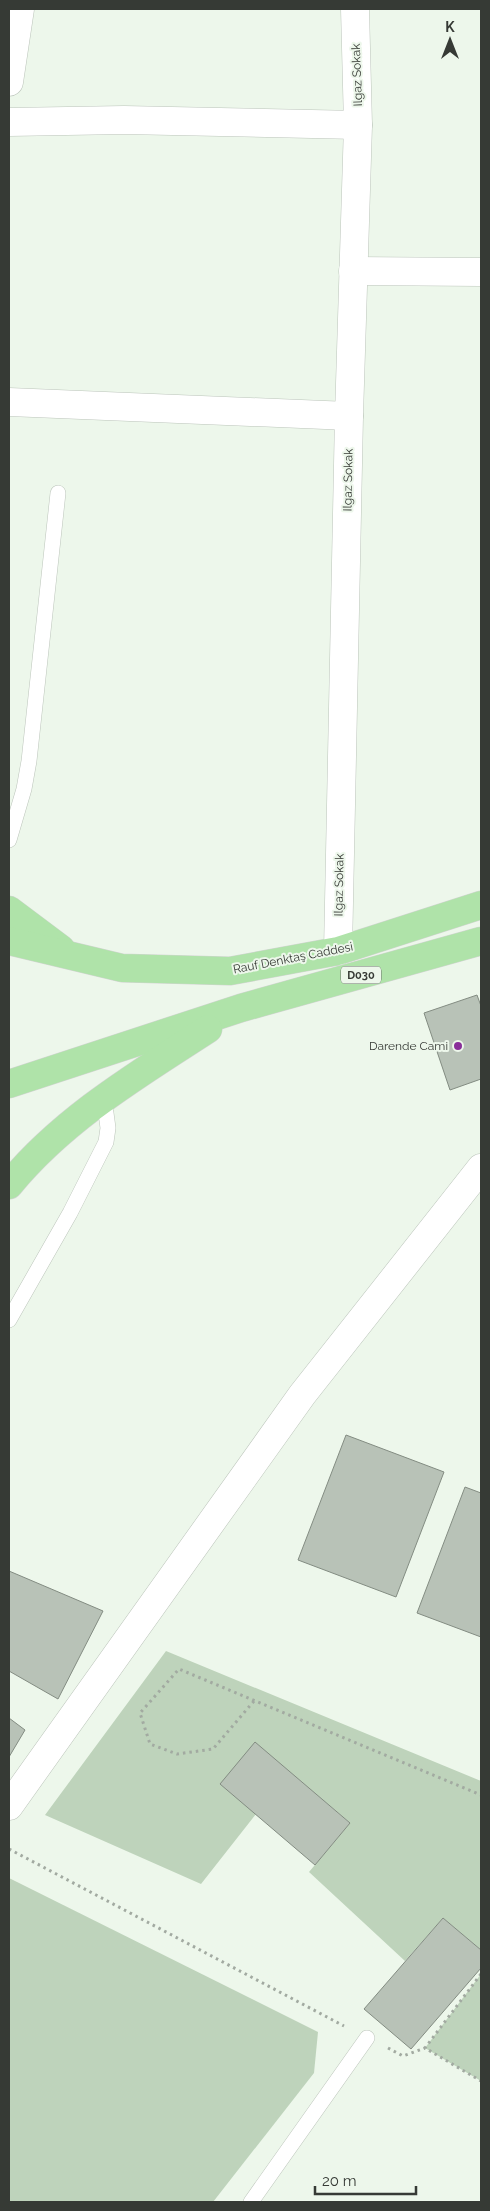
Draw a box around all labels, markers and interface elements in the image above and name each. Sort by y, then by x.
north arrow [425,15,475,65]
text: K [445,19,455,35]
street label: Ilgaz Sokak [349,43,365,107]
street label: Ilgaz Sokak [340,448,356,512]
street label: Ilgaz Sokak [331,853,347,917]
street label: Rauf Denktaş Caddesi [232,940,354,976]
road number: D030 [341,966,381,984]
place label: Darende Cami [369,1039,448,1053]
marker: Darende Cami [452,1040,464,1052]
scale bar [315,2164,416,2196]
text: 20 m [322,2172,357,2190]

